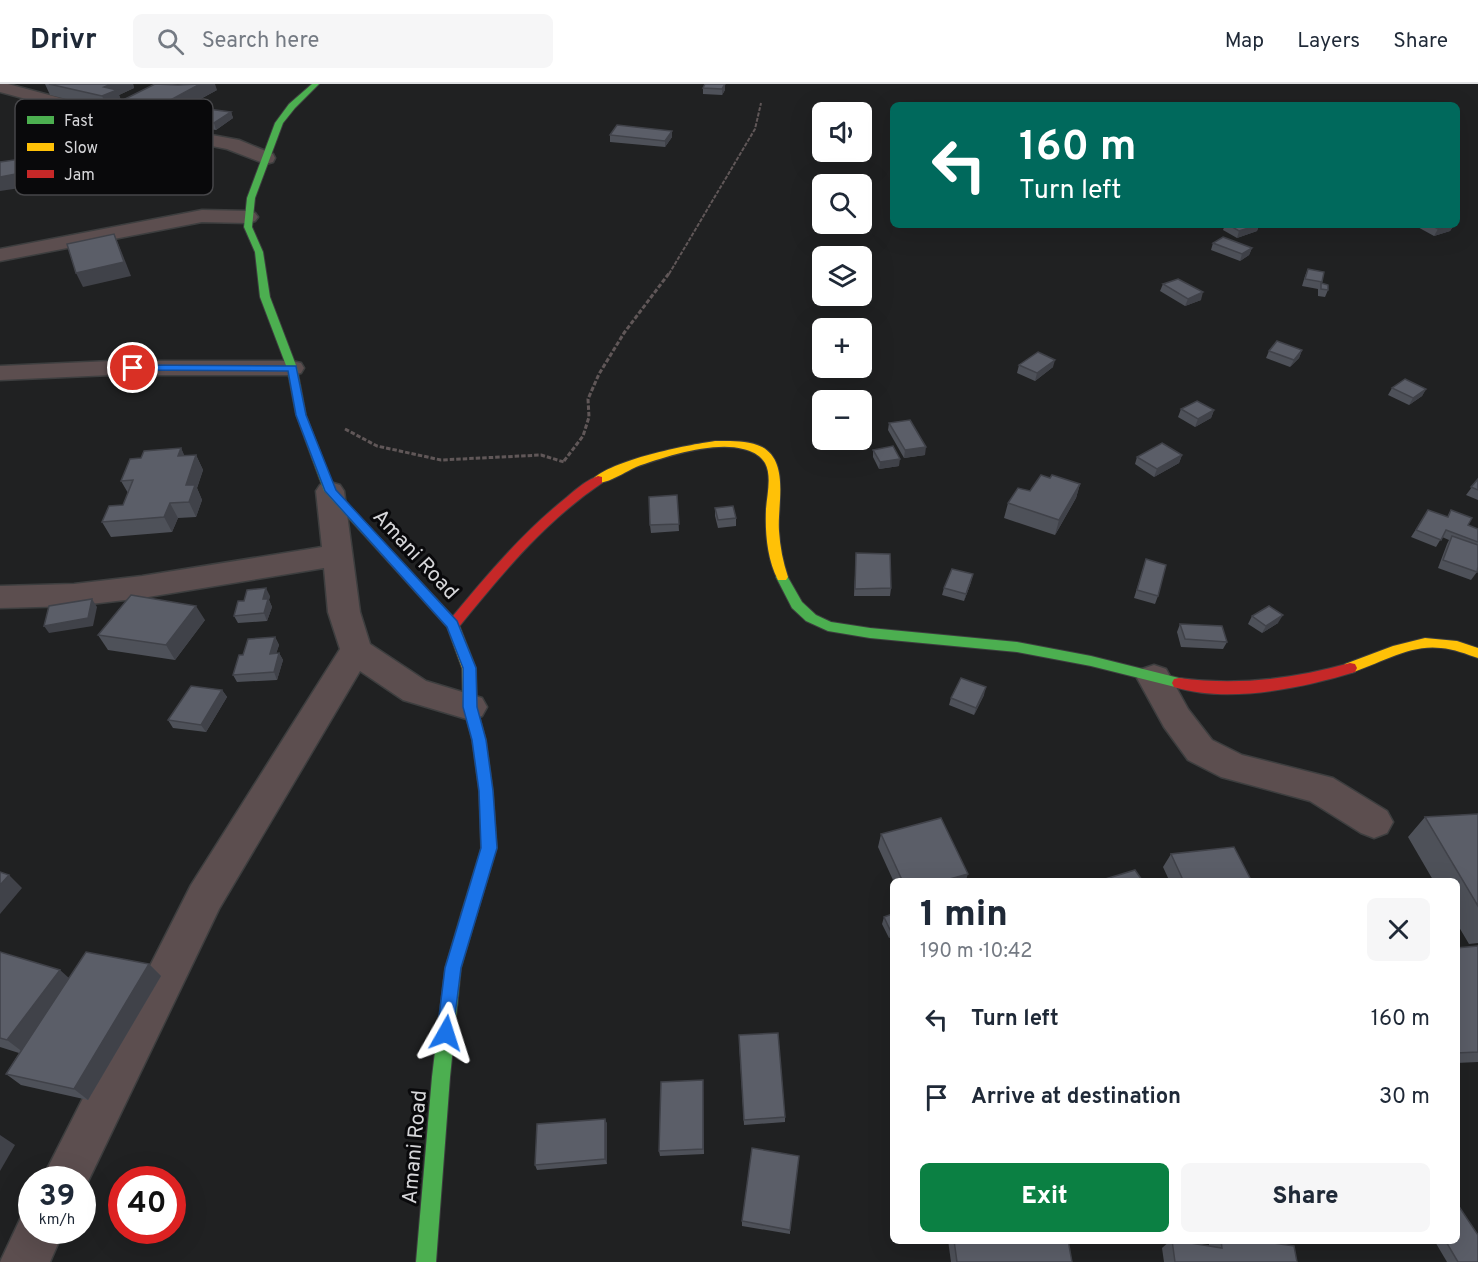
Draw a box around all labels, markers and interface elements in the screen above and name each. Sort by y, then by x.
search box [133,14,553,68]
text: Drivr [30,23,97,59]
icon: search [154,25,187,58]
text: Search here [202,28,319,55]
text: Map [1225,28,1264,55]
text: Layers [1297,28,1360,55]
text: Share [1393,28,1448,55]
legend [15,99,213,195]
map controls [812,102,872,450]
button: sound [812,102,872,162]
text: Fast [64,112,94,132]
text: 160 m [1019,122,1137,175]
icon: left [920,126,998,204]
text: Slow [64,139,98,159]
text: Jam [64,166,95,186]
button: search [812,174,872,234]
text: Turn left [1019,174,1121,208]
button: layers [812,246,872,306]
button: + [812,318,872,378]
pin [107,342,158,393]
icon: arrive [116,351,149,384]
button: − [812,390,872,450]
street label: Amani Road [366,504,464,606]
text: 1 min [920,893,1008,939]
button: close [1367,898,1430,961]
text: 190 m · 10:42 [920,939,1033,965]
position arrow [414,1001,478,1065]
icon: left [920,1003,953,1036]
text: Turn left [971,1006,1059,1033]
text: 160 m [1371,1006,1430,1033]
icon: arrive [920,1081,953,1114]
text: Arrive at destination [971,1084,1181,1111]
text: 30 m [1379,1084,1430,1111]
street label: Amani Road [397,1089,434,1205]
button: Exit [920,1163,1169,1232]
button: Share [1181,1163,1430,1232]
speed limit sign: 40 [108,1166,186,1244]
text: 39 [39,1179,75,1216]
text: km/h [39,1211,75,1230]

